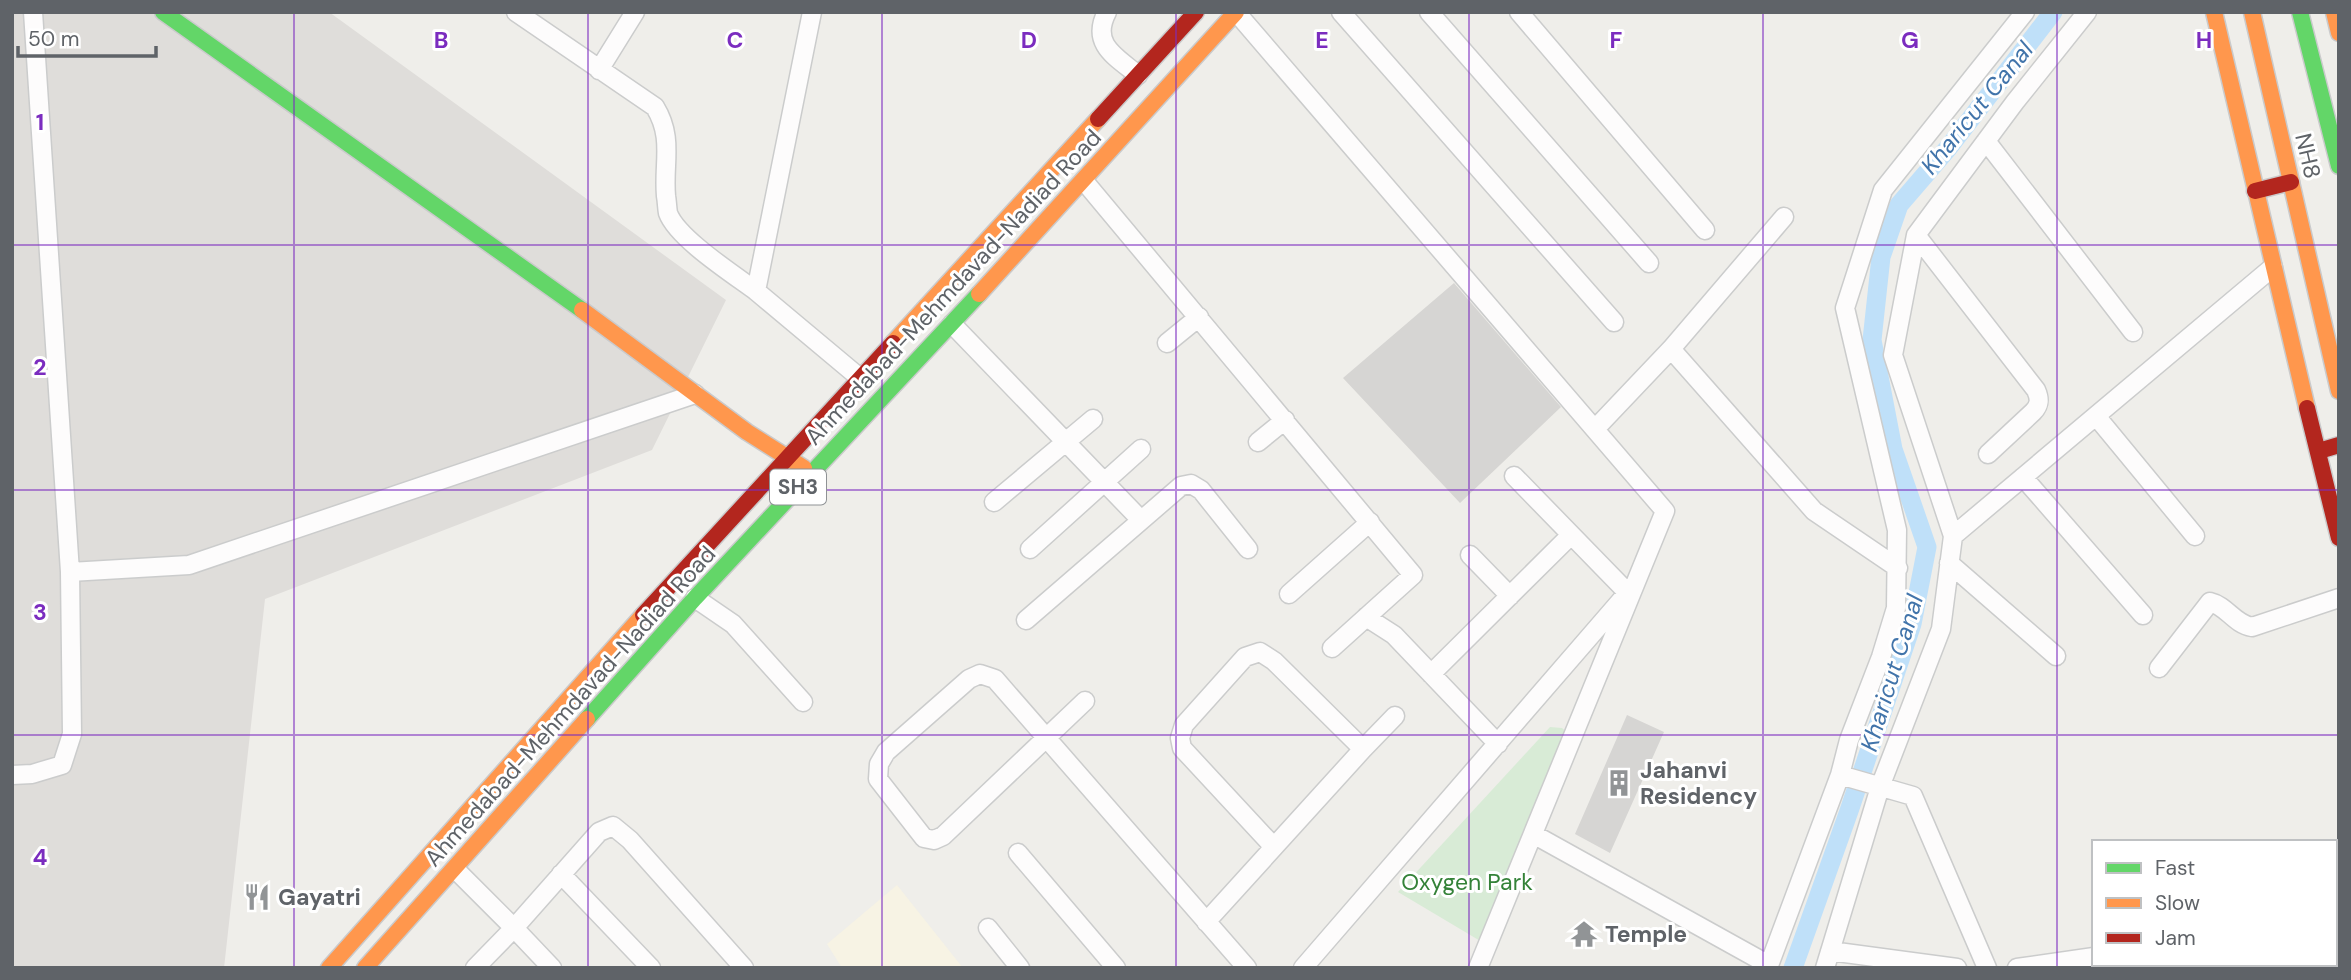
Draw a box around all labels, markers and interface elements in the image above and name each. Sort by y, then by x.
scale bar [18,14,156,58]
text: 50 m [28,25,79,53]
text: B [434,25,448,55]
text: C [727,25,743,55]
text: D [1021,25,1037,55]
text: E [1315,25,1329,55]
text: F [1610,25,1623,55]
text: G [1901,25,1919,55]
text: H [2196,25,2212,55]
water label: Kharicut Canal [1913,34,2040,181]
text: 1 [36,107,44,137]
street label: Ahmedabad-Mehmdavad-Nadiad Road [798,123,1108,451]
street label: NH8 [2288,130,2328,182]
text: 2 [33,352,47,382]
road number: SH3 [770,470,826,504]
street label: Ahmedabad-Mehmdavad-Nadiad Road [418,539,722,873]
water label: Kharicut Canal [1853,590,1930,755]
text: 3 [33,597,47,627]
place label: Jahanvi Residency [1640,755,1757,811]
building icon: Jahanvi Residency [1604,768,1634,798]
legend [2092,840,2337,966]
text: 4 [33,842,48,872]
text: Fast [2155,854,2195,882]
park label: Oxygen Park [1401,867,1533,897]
restaurant icon: Gayatri [242,882,272,912]
place label: Gayatri [278,882,361,912]
text: Slow [2155,889,2200,917]
temple icon: Temple [1569,919,1599,949]
place label: Temple [1605,919,1687,949]
text: Jam [2155,924,2196,952]

